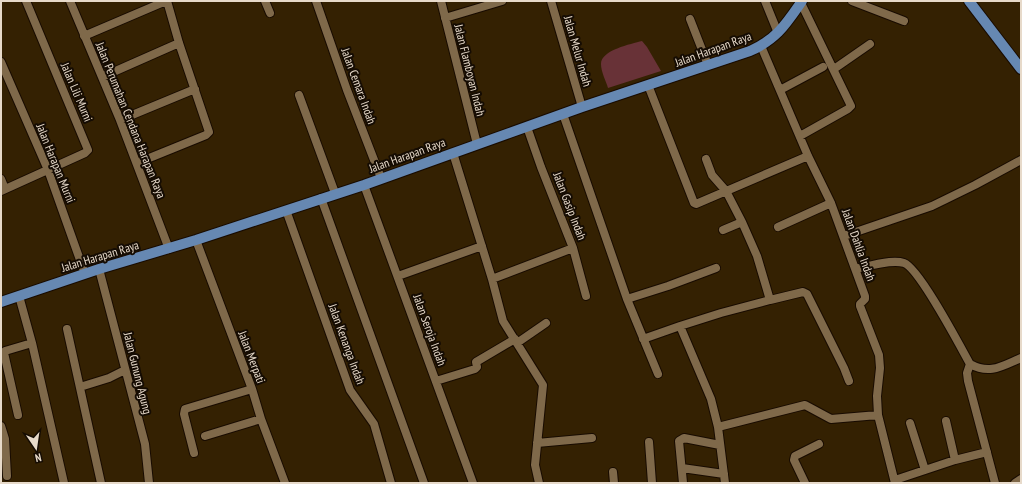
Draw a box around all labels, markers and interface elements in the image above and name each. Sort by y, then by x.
street label: Jalan Melur Indah [560,13,595,88]
street label: Jalan Flamboyan Indah [451,22,489,118]
street label: Jalan Harapan Raya [672,28,753,70]
street label: Jalan Perumahan Cendana Harapan Raya [92,39,169,200]
street label: Jalan Cemara Indah [338,45,380,126]
street label: Jalan Lili Murni [57,59,96,124]
street label: Jalan Harapan Murni [33,120,79,205]
street label: Jalan Harapan Raya [366,134,447,176]
street label: Jalan Gasip Indah [550,169,590,242]
street label: Jalan Dahlia Indah [839,206,879,283]
street label: Jalan Harapan Raya [59,237,141,275]
street label: Jalan Seroja Indah [410,291,450,368]
street label: Jalan Kenanga Indah [325,301,369,386]
street label: Jalan Merpati [235,328,269,385]
street label: Jalan Gunung Agung [120,330,155,415]
north arrow [16,428,56,468]
text: N [34,450,43,465]

